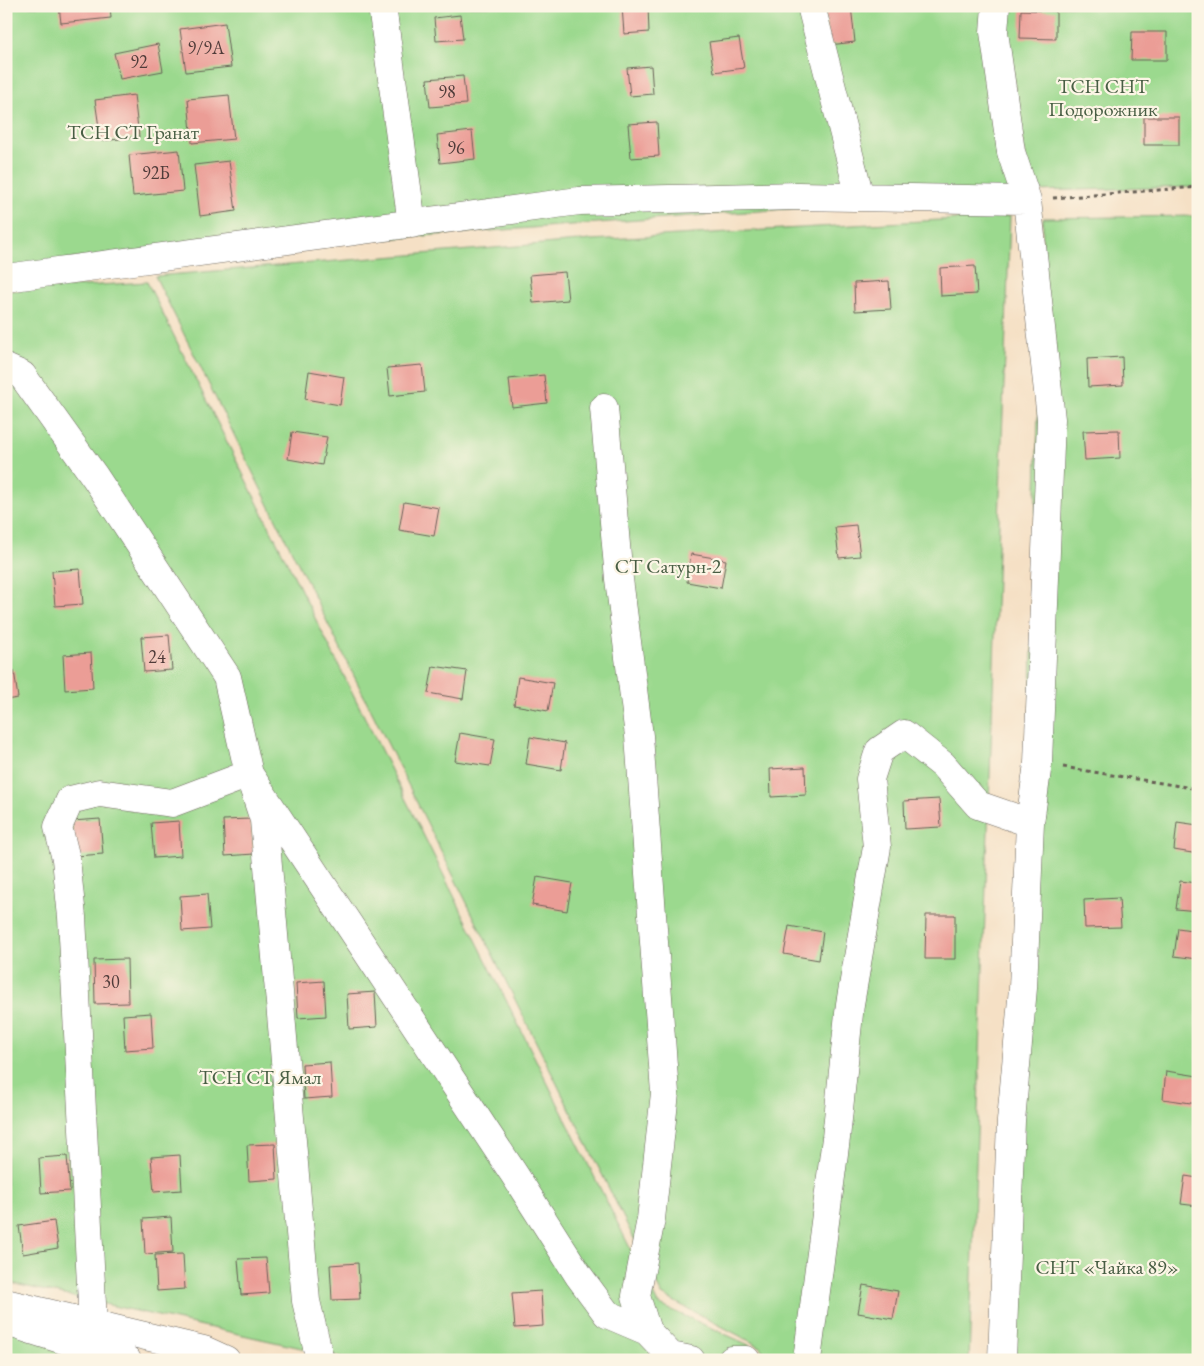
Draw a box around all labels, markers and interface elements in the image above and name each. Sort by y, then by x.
house number: 9/9А [188,36,225,59]
house number: 92 [130,50,148,73]
park label: ТСН СНТ Подорожник [1048,73,1158,122]
house number: 98 [438,80,456,103]
park label: ТСН СТ Гранат [67,119,199,145]
house number: 96 [447,136,465,159]
house number: 92Б [142,161,170,184]
park label: СТ Сатурн-2 [615,553,722,579]
house number: 24 [148,645,166,668]
house number: 30 [102,970,120,993]
park label: ТСН СТ Ямал [199,1064,322,1090]
park label: СНТ «Чайка 89» [1035,1254,1179,1280]

